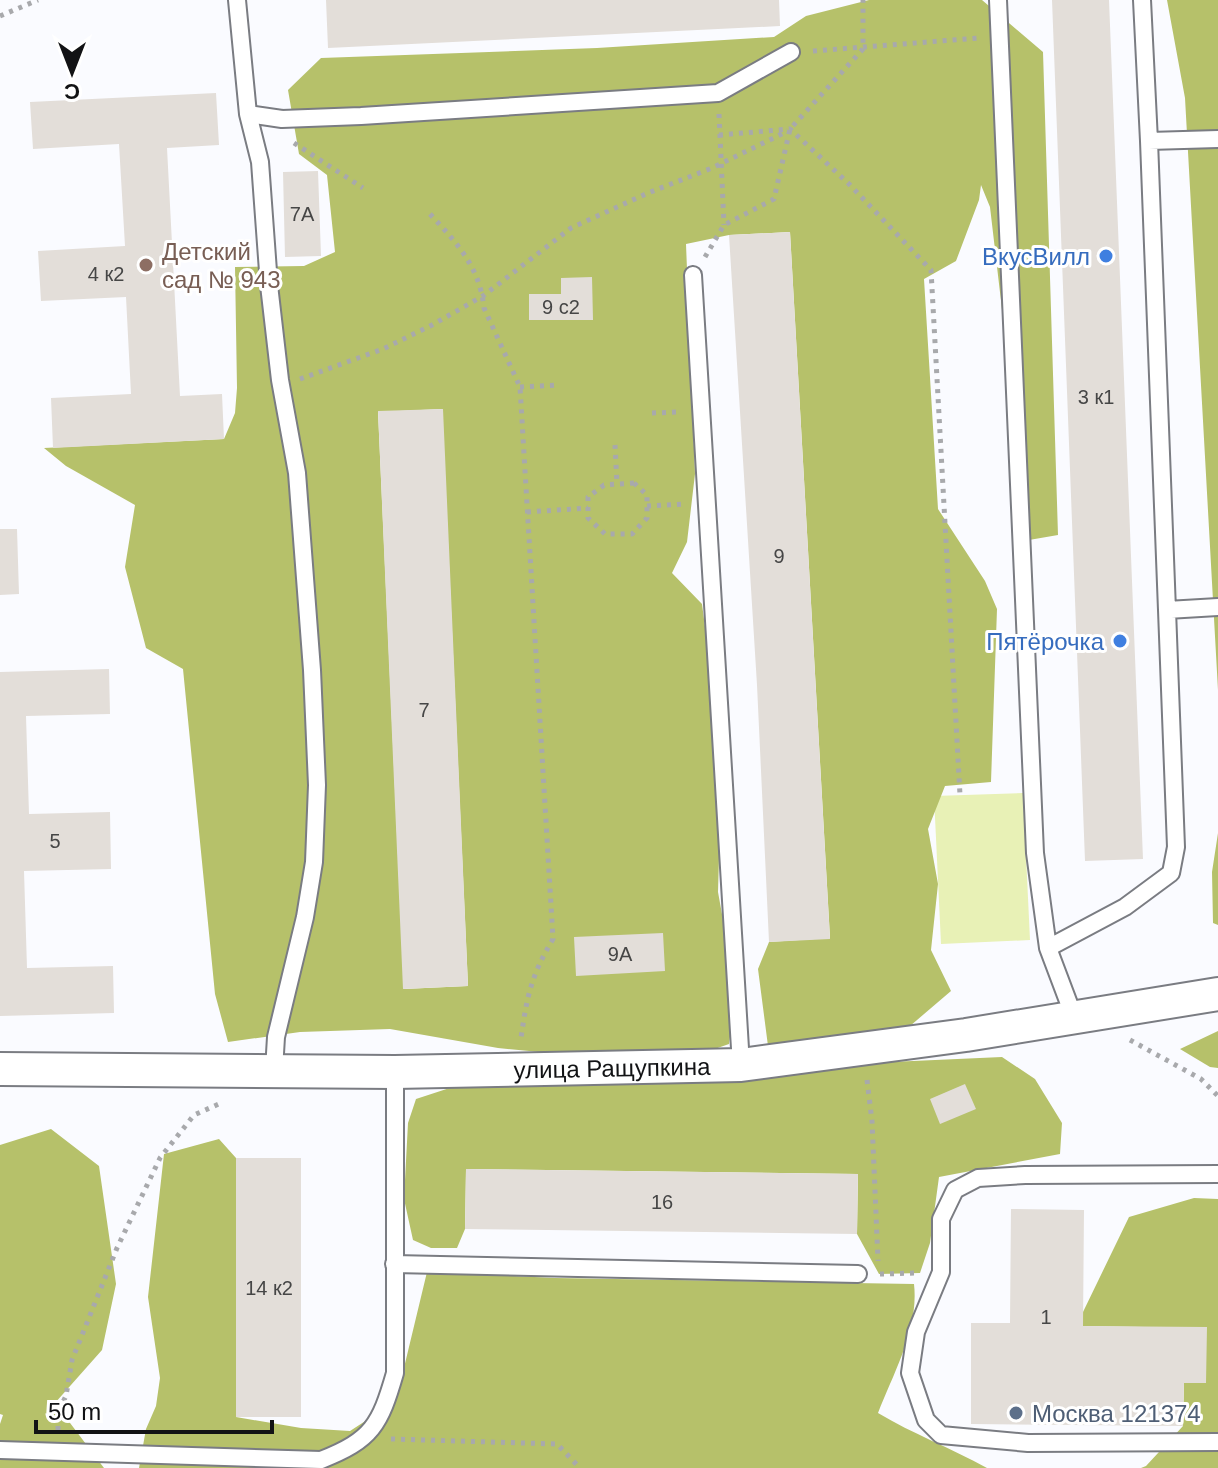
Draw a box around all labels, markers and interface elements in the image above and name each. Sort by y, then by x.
north arrow [32,32,112,112]
text: С [64,79,80,104]
house number: 7А [290,203,315,225]
place label: Детский сад № 943 [162,238,280,293]
place label: ВкусВилл [982,243,1090,270]
marker: ВкусВилл [1097,247,1115,265]
marker: Детский сад № 943 [137,256,155,274]
house number: 4 к2 [88,263,124,285]
house number: 9 с2 [542,296,580,318]
house number: 3 к1 [1078,386,1114,408]
house number: 9 [773,545,785,567]
place label: Пятёрочка [986,628,1105,655]
marker: Пятёрочка [1111,632,1129,650]
house number: 7 [418,699,430,721]
house number: 5 [49,830,61,852]
house number: 9А [608,943,633,965]
street label: улица Ращупкина [513,1052,711,1083]
house number: 16 [651,1191,673,1213]
house number: 14 к2 [245,1277,293,1299]
house number: 1 [1040,1306,1052,1328]
scale bar [36,1384,272,1434]
text: 50 m [48,1398,101,1425]
place label: Москва 121374 [1032,1400,1201,1427]
marker: Москва 121374 [1007,1404,1025,1422]

